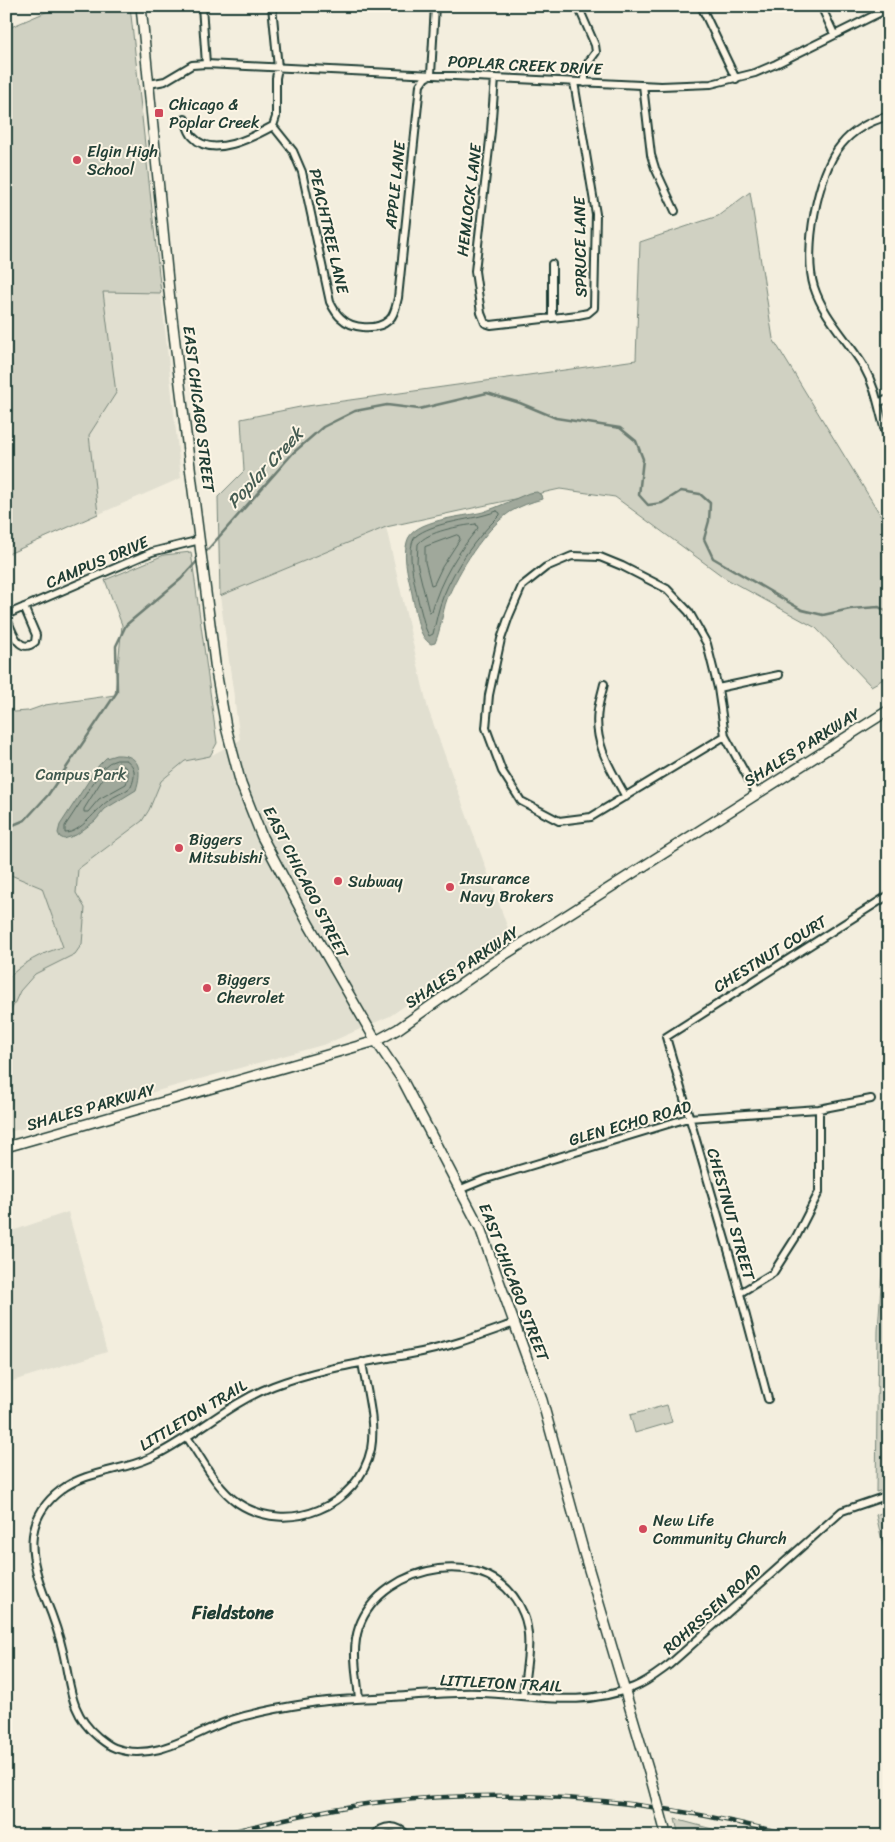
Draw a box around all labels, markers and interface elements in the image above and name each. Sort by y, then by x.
street label: POPLAR CREEK DRIVE [447,46,604,84]
place label: Chicago & Poplar Creek [169,90,260,137]
marker: Chicago & Poplar Creek [153,107,165,119]
place label: Elgin High School [87,137,158,184]
street label: APPLE LANE [376,139,414,231]
street label: HEMLOCK LANE [448,141,490,258]
marker: Elgin High School [71,154,83,166]
street label: PEACHTREE LANE [300,165,358,298]
street label: SPRUCE LANE [565,195,595,298]
street label: EAST CHICAGO STREET [174,324,224,495]
water label: Poplar Creek [219,418,313,516]
street label: CAMPUS DRIVE [41,527,154,597]
street label: SHALES PARKWAY [738,699,866,795]
park label: Campus Park [36,760,127,789]
street label: EAST CHICAGO STREET [255,801,357,964]
place label: Biggers Mitsubishi [189,825,263,872]
marker: Biggers Mitsubishi [173,842,185,854]
place label: Insurance Navy Brokers [459,864,554,911]
place label: Subway [348,867,403,896]
marker: Subway [332,875,344,887]
marker: Insurance Navy Brokers [444,881,456,893]
street label: CHESTNUT COURT [707,907,834,1001]
street label: SHALES PARKWAY [399,918,525,1016]
place label: Biggers Chevrolet [217,965,285,1012]
marker: Biggers Chevrolet [201,982,213,994]
street label: SHALES PARKWAY [23,1075,159,1139]
street label: GLEN ECHO ROAD [565,1092,695,1154]
street label: CHESTNUT STREET [698,1145,764,1285]
street label: EAST CHICAGO STREET [470,1199,558,1366]
street label: LITTLETON TRAIL [133,1371,253,1459]
place label: New Life Community Church [653,1506,787,1553]
marker: New Life Community Church [637,1523,649,1535]
street label: ROHRSSEN ROAD [656,1556,769,1662]
district label: Fieldstone [191,1597,275,1629]
street label: LITTLETON TRAIL [439,1665,563,1701]

